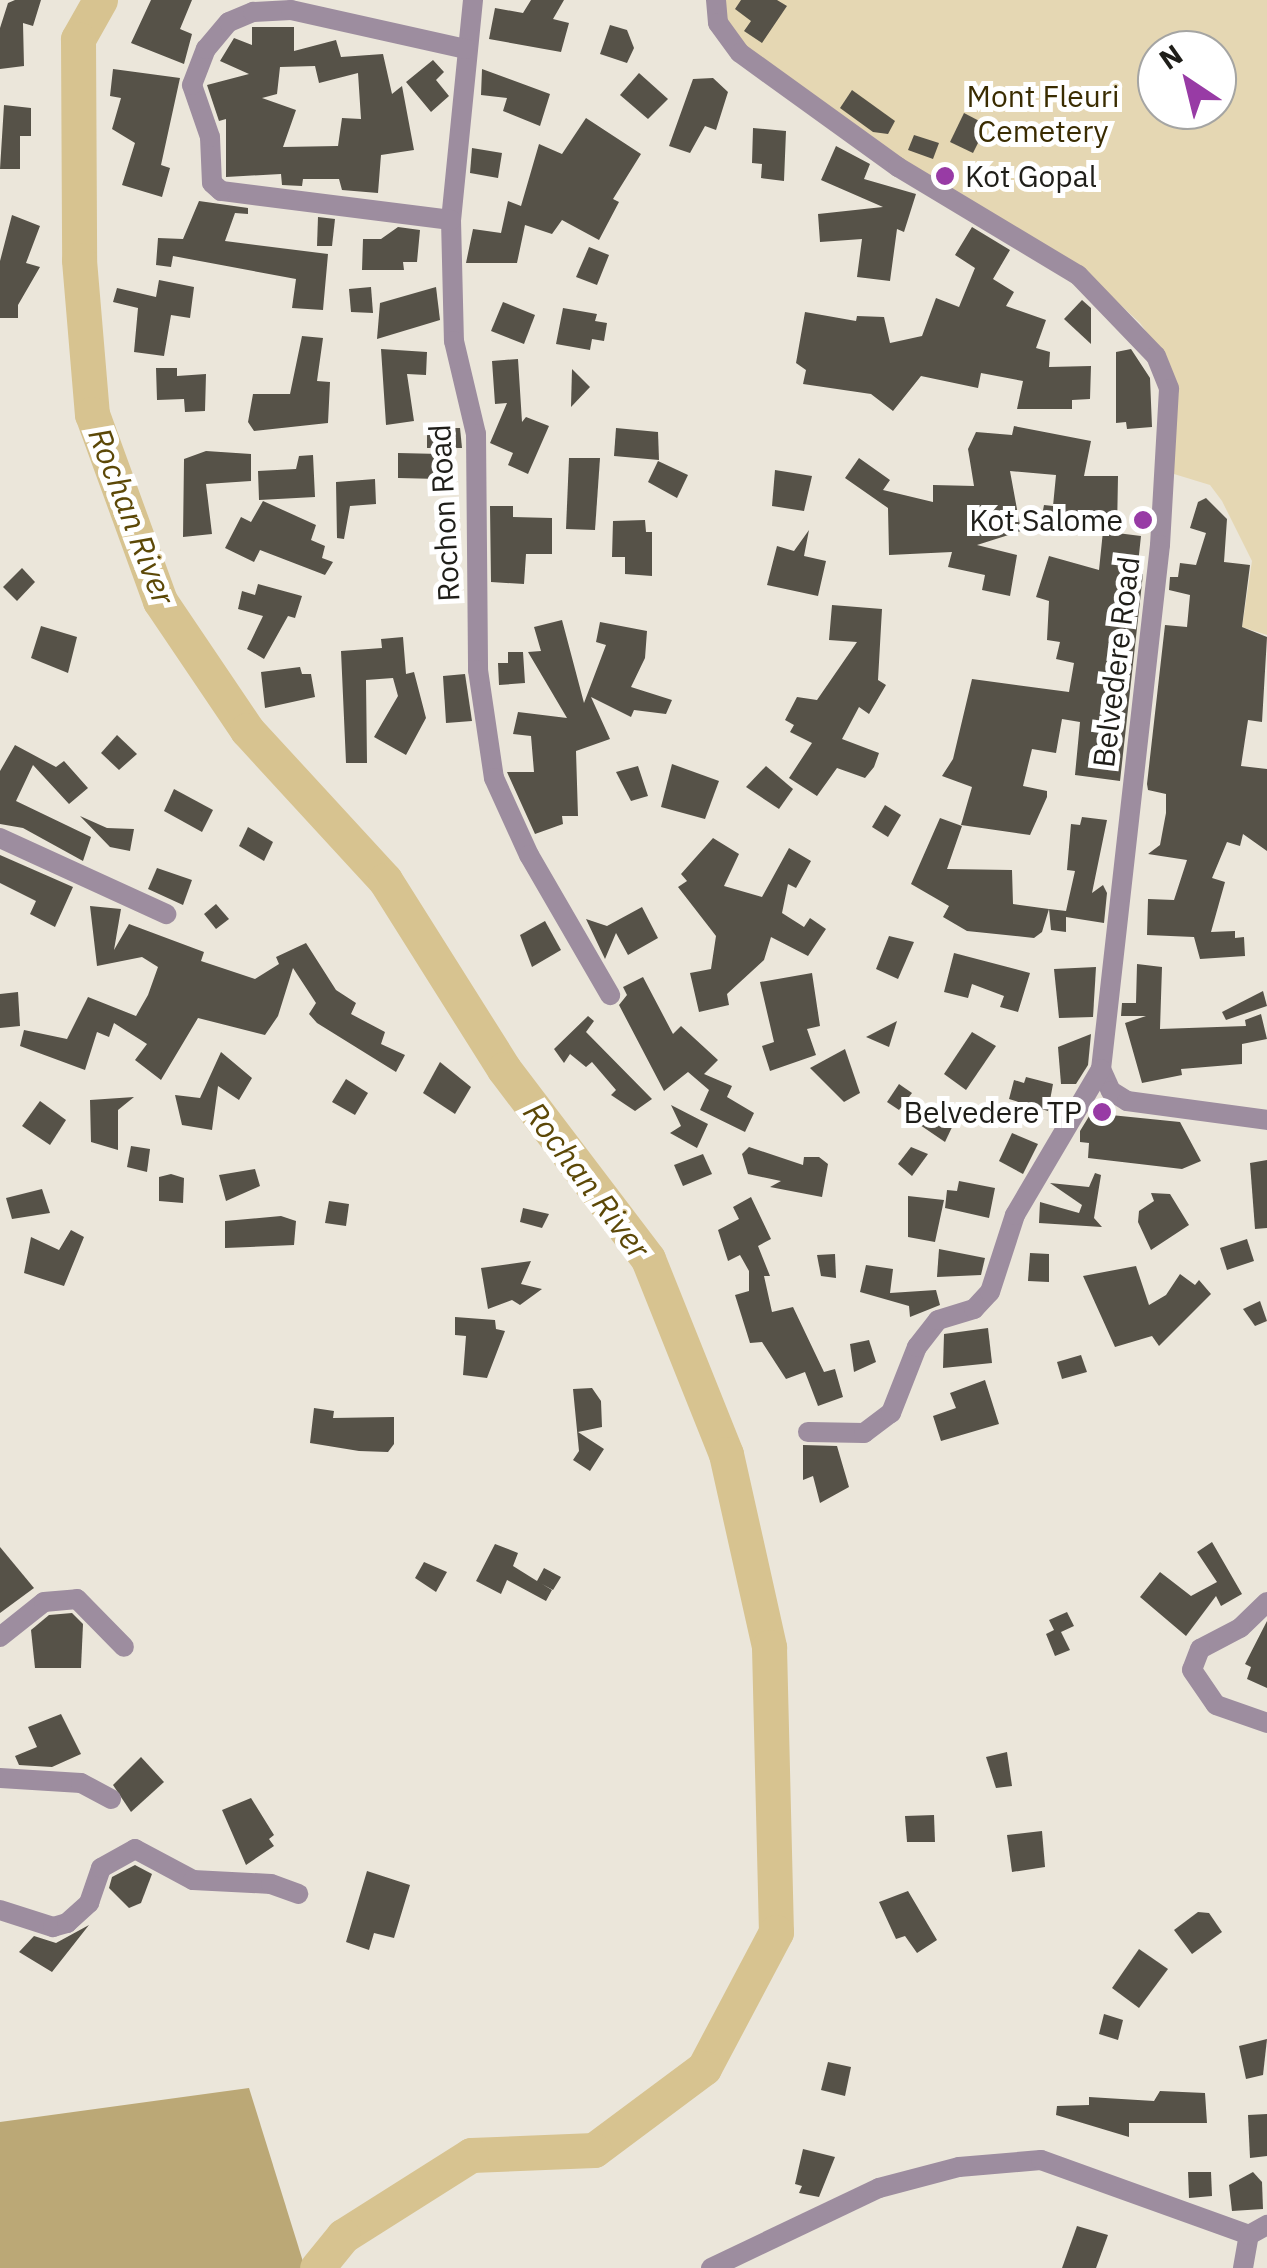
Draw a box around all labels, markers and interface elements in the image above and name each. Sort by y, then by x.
north arrow [1137,30,1237,130]
text: N [1152,36,1190,78]
park label: Mont Fleuri Cemetery [967,78,1119,148]
place label: Kot Gopal [965,158,1097,194]
marker: Kot Gopal [934,165,956,187]
water label: Rochan River [81,422,183,610]
street label: Rochon Road [421,423,467,603]
place label: Kot Salome [969,502,1123,538]
marker: Kot Salome [1132,509,1154,531]
street label: Belvedere Road [1085,555,1147,769]
water label: Rochan River [516,1094,658,1266]
place label: Belvedere TP [903,1094,1082,1130]
marker: Belvedere TP [1091,1101,1113,1123]

